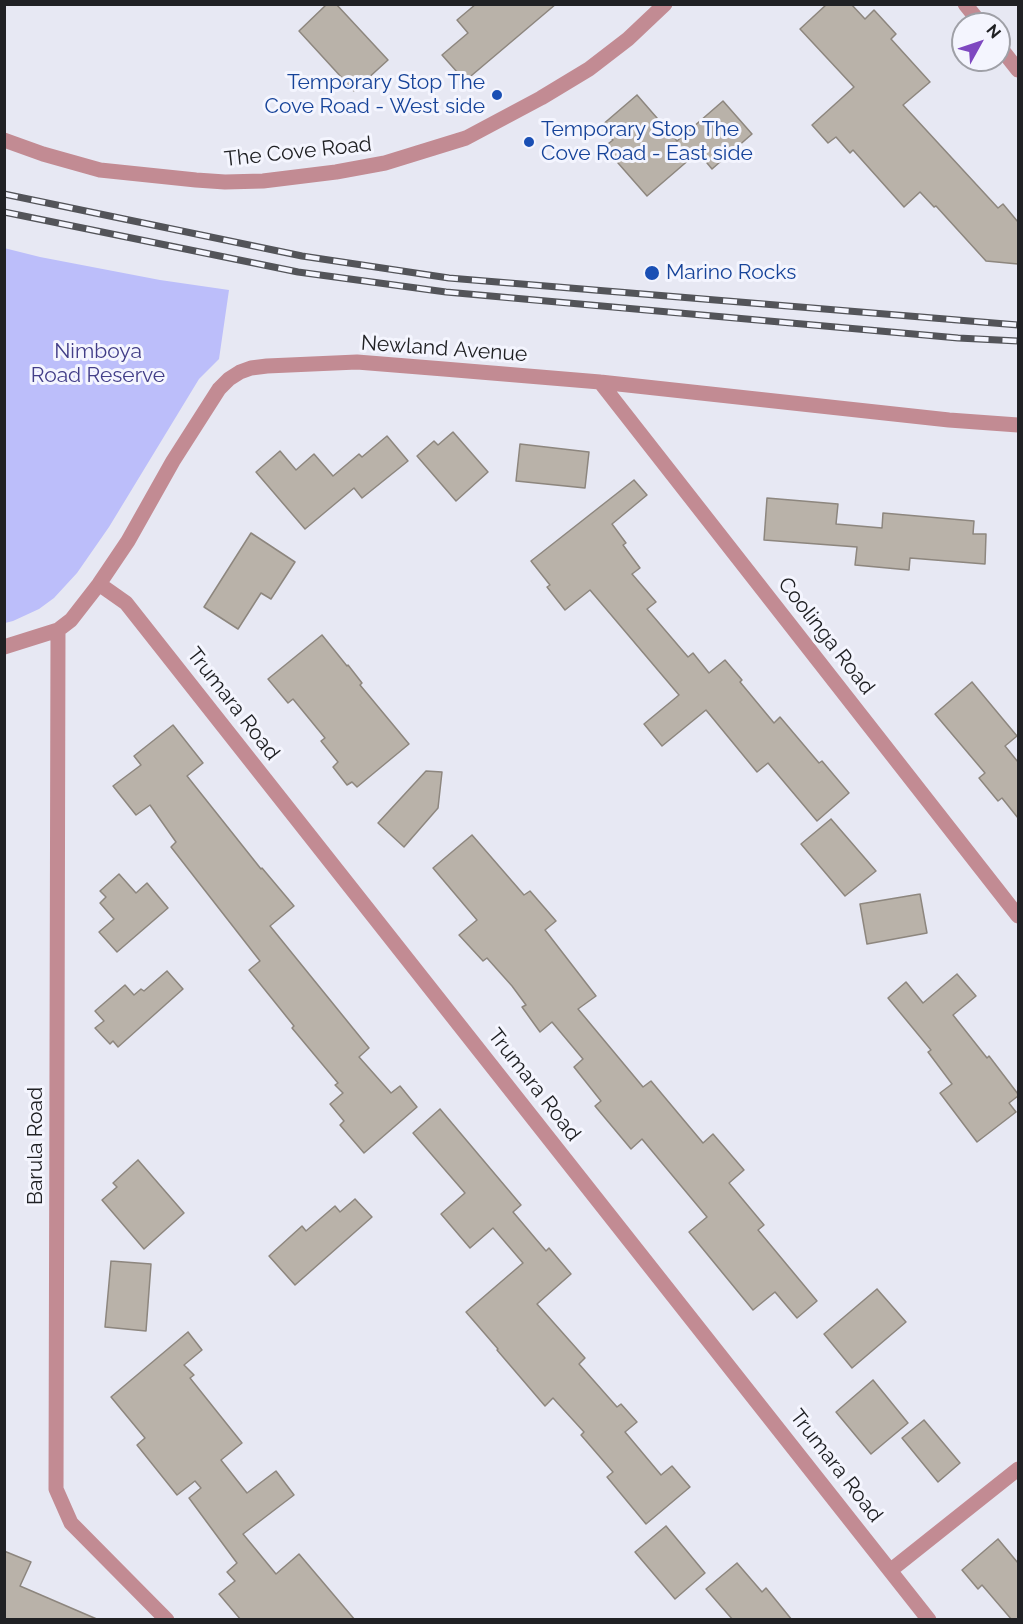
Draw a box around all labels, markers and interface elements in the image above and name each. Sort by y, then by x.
north arrow [951,12,1011,72]
text: N [982,21,1005,42]
place label: Temporary Stop The Cove Road - West side [265,70,485,120]
marker: Temporary Stop The Cove Road - West side [490,88,504,102]
place label: Temporary Stop The Cove Road - East side [541,117,753,167]
street label: The Cove Road [223,132,373,172]
marker: Temporary Stop The Cove Road - East side [522,135,536,149]
place label: Marino Rocks [666,260,796,286]
marker: Marino Rocks [643,264,661,282]
street label: Newland Avenue [360,331,528,367]
park label: Nimboya Road Reserve [31,339,165,389]
street label: Coolinga Road [772,572,880,700]
street label: Trumara Road [181,643,285,765]
street label: Trumara Road [482,1024,586,1146]
street label: Barula Road [23,1087,49,1205]
street label: Trumara Road [784,1405,888,1527]

